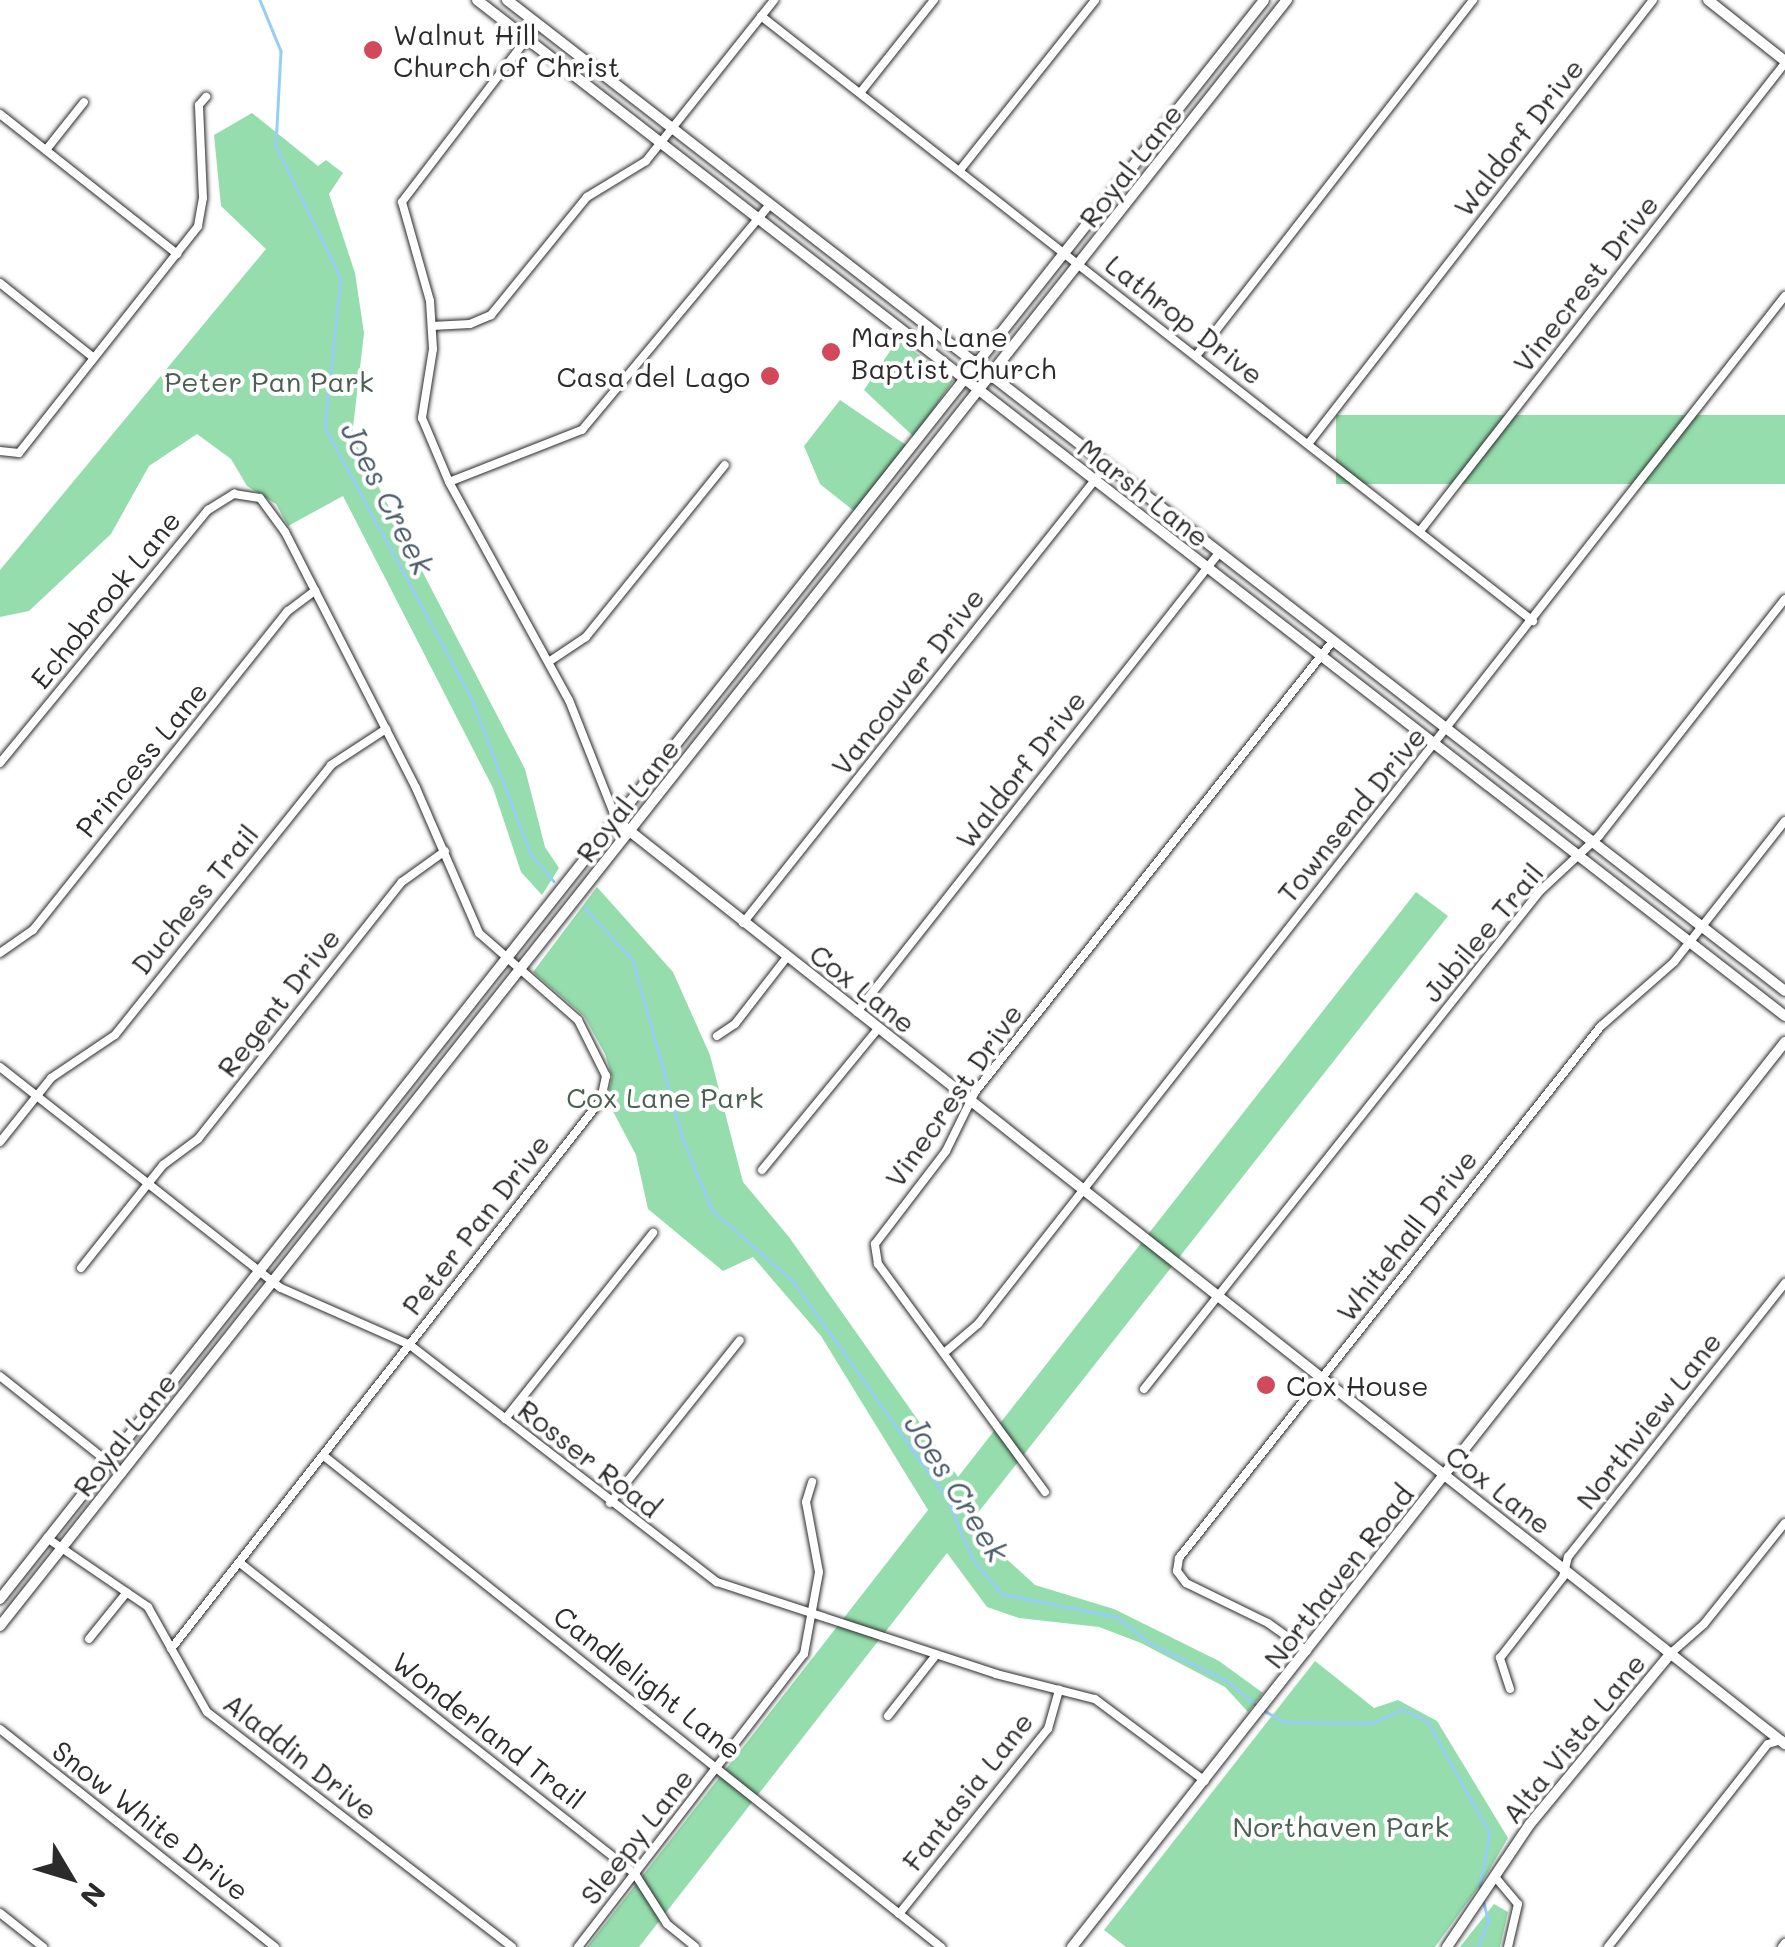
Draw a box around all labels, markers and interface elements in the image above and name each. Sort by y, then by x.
place label: Walnut Hill Church of Christ [393,17,620,83]
marker: Walnut Hill Church of Christ [362,39,384,61]
street label: Waldorf Drive [1446,51,1590,223]
street label: Royal Lane [1071,96,1189,234]
street label: Vinecrest Drive [1505,187,1665,379]
street label: Lathrop Drive [1099,247,1271,391]
place label: Marsh Lane Baptist Church [851,319,1056,385]
marker: Marsh Lane Baptist Church [820,341,842,363]
place label: Casa del Lago [556,359,750,393]
park label: Peter Pan Park [164,364,374,398]
marker: Casa del Lago [759,365,781,387]
water label: Joes Creek [334,416,442,580]
street label: Marsh Lane [1072,430,1216,554]
street label: Echobrook Lane [23,503,187,695]
street label: Vancouver Drive [823,581,991,781]
street label: Princess Lane [68,675,214,843]
street label: Waldorf Drive [948,683,1092,855]
street label: Townsend Drive [1270,719,1432,909]
street label: Royal Lane [568,731,686,869]
street label: Duchess Trail [123,817,265,981]
street label: Jubilee Trail [1414,856,1550,1008]
street label: Regent Drive [209,921,347,1083]
street label: Cox Lane [803,936,923,1040]
street label: Vinecrest Drive [877,997,1029,1193]
park label: Cox Lane Park [566,1080,764,1114]
street label: Peter Pan Drive [394,1127,556,1321]
street label: Whitehall Drive [1328,1142,1484,1328]
street label: Northview Lane [1568,1325,1728,1515]
street label: Royal Lane [65,1365,183,1503]
place label: Cox House [1286,1368,1429,1402]
marker: Cox House [1255,1374,1277,1396]
street label: Rosser Road [512,1392,668,1524]
water label: Joes Creek [898,1408,1016,1568]
street label: Cox Lane [1439,1437,1559,1541]
street label: Northaven Road [1256,1478,1420,1674]
street label: Candlelight Lane [547,1598,749,1766]
street label: Wonderland Trail [386,1644,592,1816]
street label: Alta Vista Lane [1494,1646,1652,1830]
street label: Aladdin Drive [217,1685,385,1827]
street label: Fantasia Lane [895,1705,1039,1877]
street label: Snow White Drive [46,1733,256,1907]
street label: Sleepy Lane [572,1761,700,1911]
park label: Northaven Park [1233,1809,1449,1843]
north arrow [20,1827,120,1927]
text: N [73,1876,114,1915]

